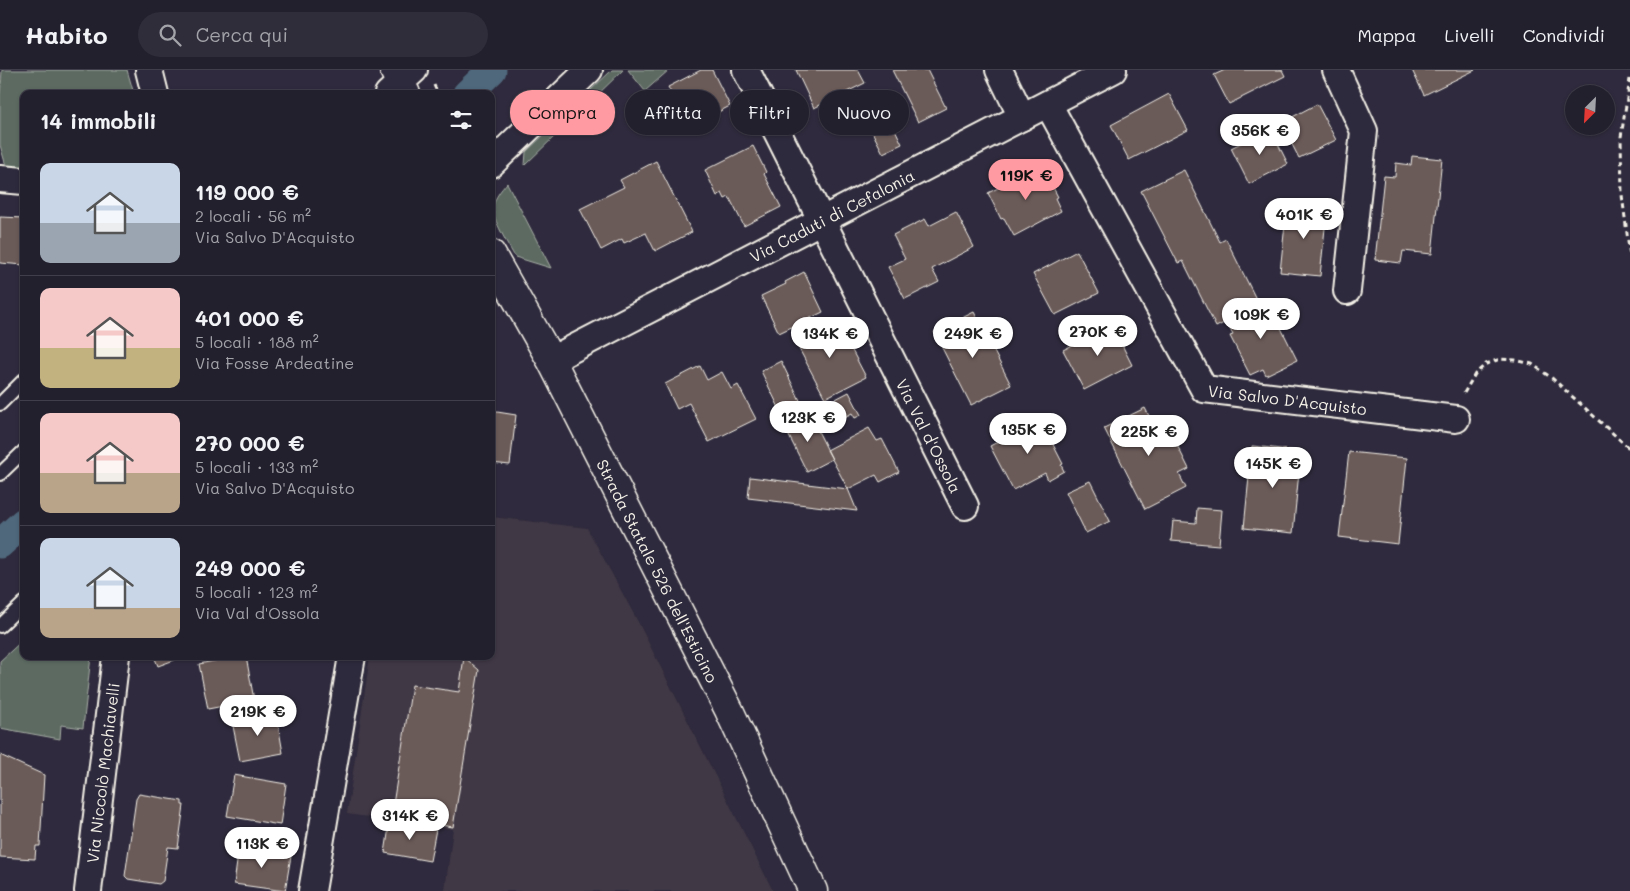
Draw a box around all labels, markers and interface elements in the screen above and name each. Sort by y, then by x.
search box [138,12,488,57]
text: Habito [25,19,108,50]
icon: search [156,21,184,49]
text: Cerca qui [196,22,288,47]
text: Mappa [1357,23,1416,47]
text: Livelli [1444,23,1495,47]
text: Condividi [1523,23,1605,47]
north arrow [1565,85,1615,135]
map controls [1565,85,1615,135]
chip: Compra [510,90,615,135]
chip: Affitta [625,90,720,135]
chip: Filtri [730,90,809,135]
chip: Nuovo [819,90,909,135]
icon: filters [447,106,475,134]
text: 14 immobili [40,107,157,134]
pin: 356K € [1219,114,1301,156]
text: 356K € [1231,119,1289,140]
pin: 119K € [985,158,1067,201]
street label: Via Caduti di Cefalonia [746,164,918,266]
text: 119K € [999,164,1053,185]
text: 119 000 € [195,178,299,205]
icon: home [80,183,140,243]
pin: 401K € [1263,198,1345,240]
text: 401K € [1276,203,1332,224]
text: 2 locali · 56 m² [195,205,311,226]
text: Via Salvo D'Acquisto [195,226,355,247]
pin: 109K € [1220,298,1302,340]
text: 109K € [1233,303,1289,324]
text: 401 000 € [195,304,304,331]
icon: home [80,308,140,368]
pin: 270K € [1057,314,1139,357]
pin: 134K € [789,316,871,359]
pin: 249K € [932,316,1014,359]
text: 270K € [1069,320,1127,341]
text: 134K € [802,322,858,343]
text: 249K € [944,322,1002,343]
text: 5 locali · 188 m² [195,331,319,352]
text: Via Fosse Ardeatine [195,352,354,373]
street label: Via Val d'Ossola [892,375,967,496]
street label: Via Salvo D'Acquisto [1207,379,1368,419]
pin: 123K € [767,400,849,443]
text: 123K € [781,406,835,427]
pin: 135K € [987,412,1069,455]
pin: 225K € [1108,414,1190,457]
text: 135K € [1000,418,1056,439]
text: 225K € [1121,420,1177,441]
text: 270 000 € [195,429,305,456]
icon: home [80,433,140,493]
pin: 145K € [1232,446,1314,489]
text: 145K € [1245,452,1301,473]
street label: Strada Statale 526 dell'Esticino [593,455,724,686]
text: 5 locali · 133 m² [195,456,318,477]
text: Via Salvo D'Acquisto [195,477,355,498]
text: 249 000 € [195,554,305,581]
icon: home [80,558,140,618]
text: 5 locali · 123 m² [195,581,318,602]
text: Via Val d'Ossola [195,602,320,623]
street label: Via Niccolò Machiavelli [81,682,123,864]
pin: 219K € [217,694,299,737]
text: 219K € [231,700,285,721]
pin: 314K € [369,798,451,841]
text: 314K € [382,804,438,825]
pin: 113K € [221,826,303,869]
text: 113K € [235,832,289,853]

